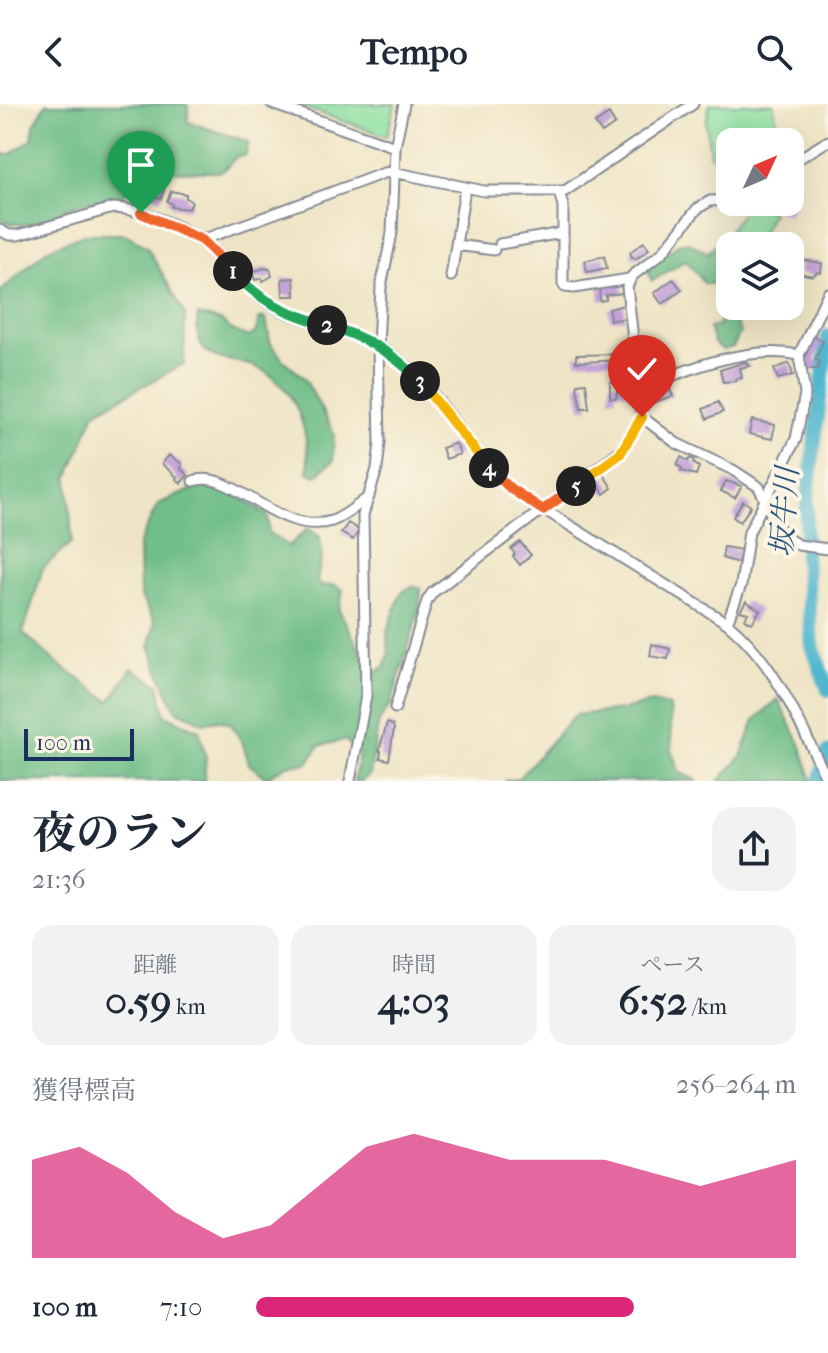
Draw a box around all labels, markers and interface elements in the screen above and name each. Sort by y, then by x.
icon: back [32,30,76,74]
icon: search [752,30,796,74]
text: Tempo [361,31,467,73]
north arrow [716,128,804,216]
map controls [716,128,804,320]
pin [107,131,175,213]
icon: arrive [119,143,163,187]
button: layers [716,232,804,320]
pin: 1 [213,251,253,291]
text: 1 [229,258,237,284]
pin: 2 [307,305,347,345]
text: 2 [321,312,333,338]
pin [608,335,676,417]
icon: check [620,347,664,391]
pin: 3 [400,361,440,401]
text: 3 [415,368,425,394]
pin: 4 [469,448,509,488]
text: 4 [483,455,496,481]
water label: 坂牛川 [764,463,806,558]
pin: 5 [556,466,596,506]
text: 5 [571,473,581,499]
scale bar [24,725,134,761]
text: 100 m [36,730,91,756]
button: share [712,807,796,891]
text: 夜のラン [32,808,208,859]
text: 21:36 [32,864,86,895]
text: 距離 [133,952,177,978]
text: 時間 [392,952,436,978]
text: ペース [640,952,705,978]
text: 0.59 [105,978,171,1024]
text: 4:03 [378,978,450,1024]
text: 6:52 [618,978,687,1024]
text: km [171,994,206,1020]
text: /km [687,994,727,1020]
text: 256–264 m [676,1069,796,1100]
text: 獲得標高 [32,1075,136,1106]
text: 100 m [32,1292,97,1323]
text: 7:10 [160,1292,202,1323]

